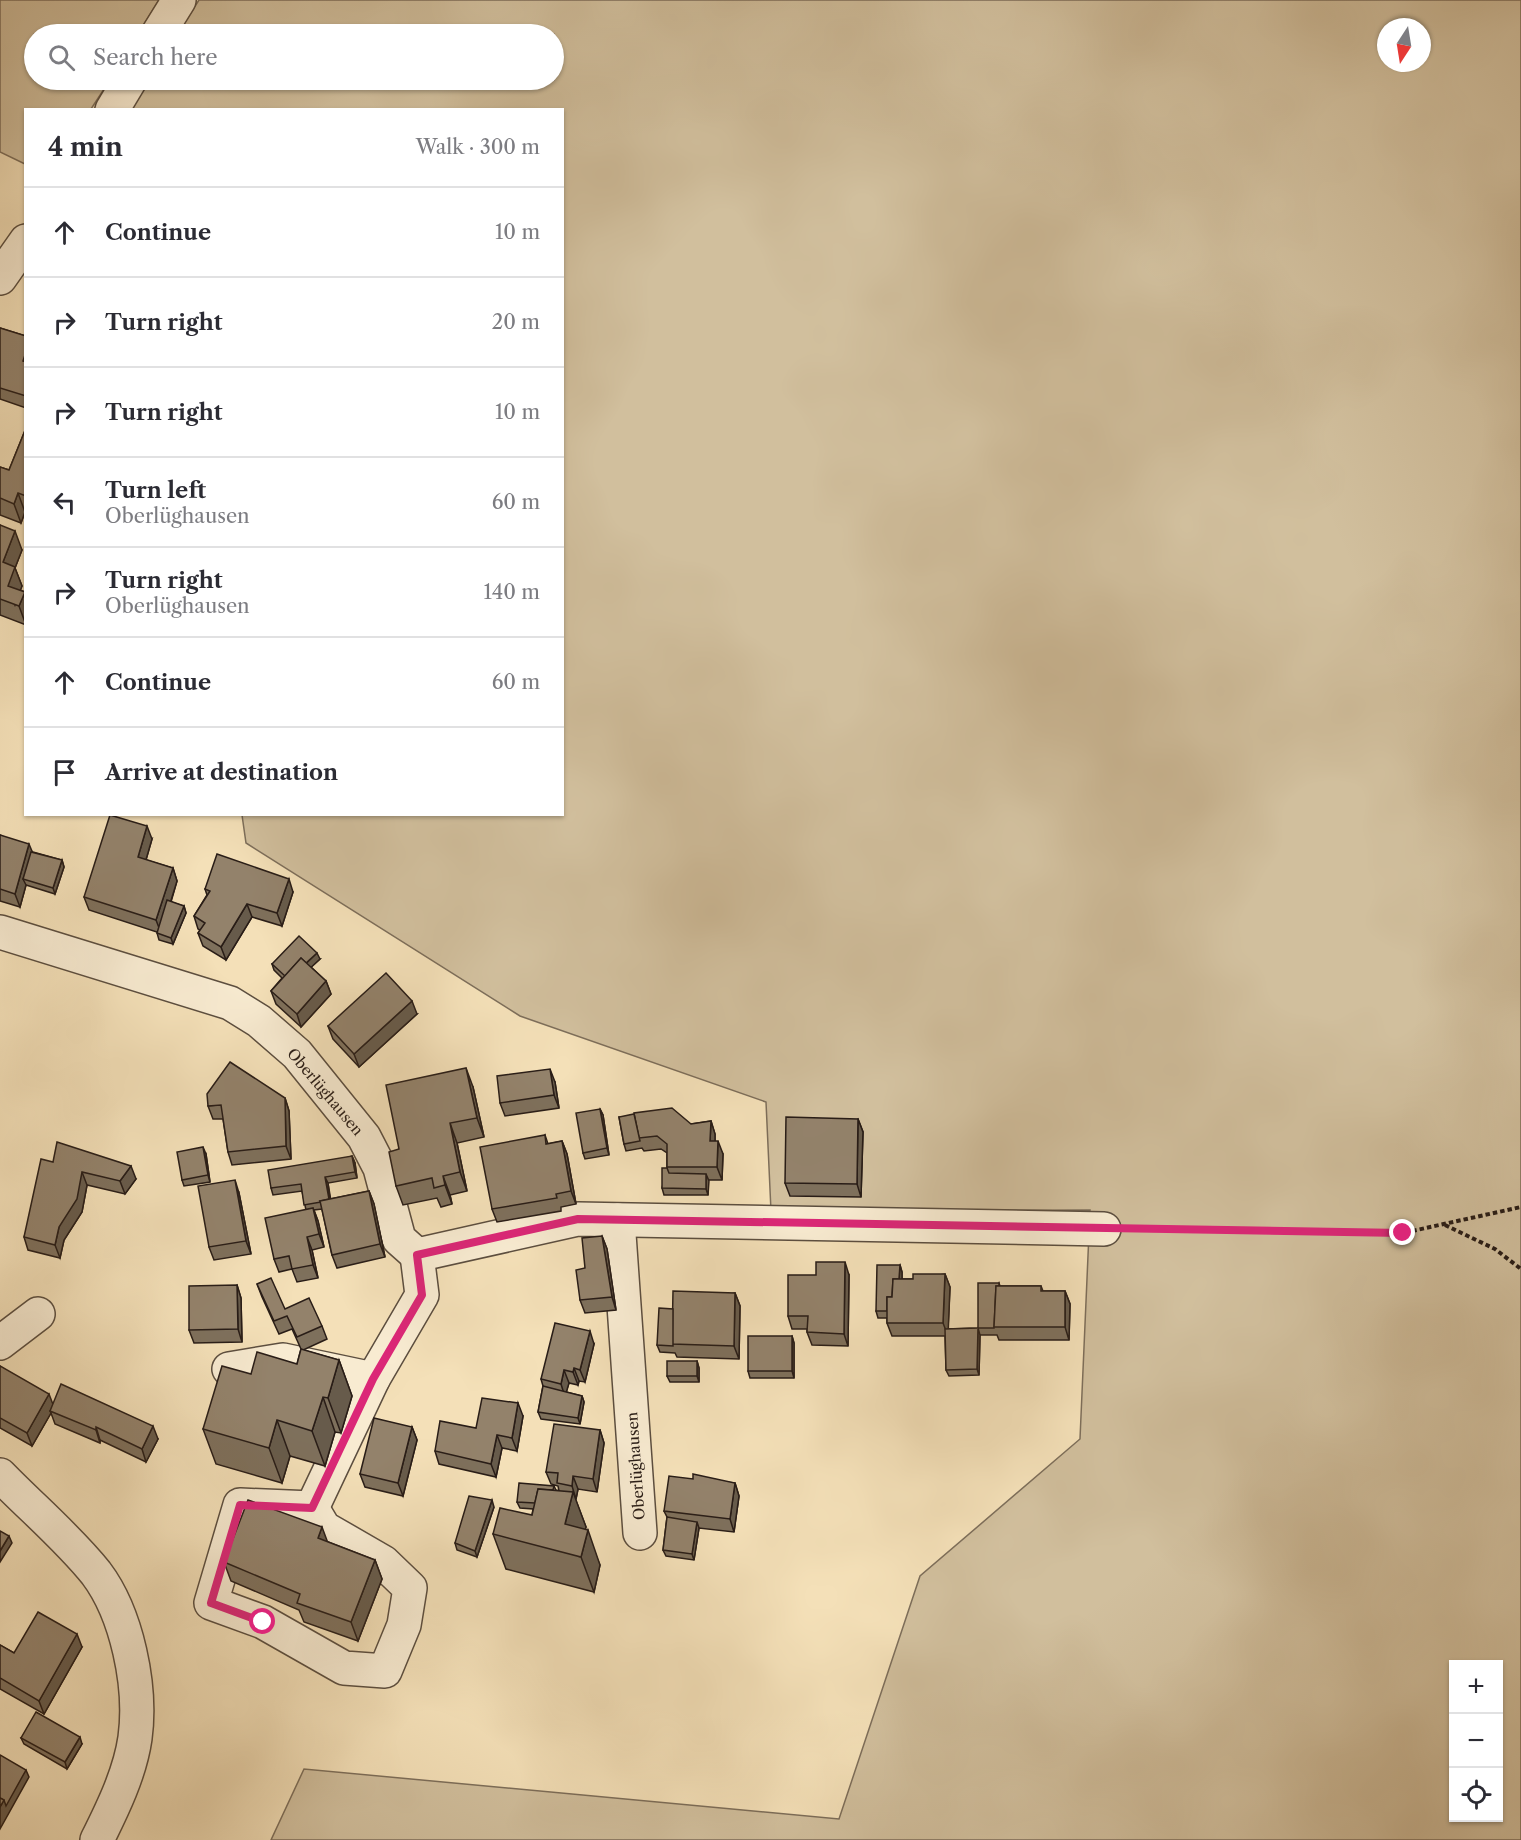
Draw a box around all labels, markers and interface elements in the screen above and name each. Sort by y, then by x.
north arrow [1377,18,1431,72]
search box [24,24,564,90]
icon: search [45,41,78,74]
text: Search here [93,44,218,71]
text: 4 min [48,131,123,163]
text: Walk · 300 m [416,135,540,159]
icon: ahead [48,216,81,249]
text: Continue [105,219,211,246]
text: 10 m [495,220,540,244]
icon: right [48,306,81,339]
text: Turn right [105,309,223,336]
text: 20 m [492,310,540,334]
icon: right [48,396,81,429]
text: Turn right [105,399,223,426]
text: 10 m [495,400,540,424]
text: Turn left [105,477,206,504]
icon: left [48,486,81,519]
text: 60 m [492,490,540,514]
text: Oberlüghausen [105,504,250,528]
text: Turn right [105,567,223,594]
icon: right [48,576,81,609]
text: 140 m [483,580,540,604]
text: Oberlüghausen [105,594,250,618]
icon: ahead [48,666,81,699]
text: Continue [105,669,211,696]
text: 60 m [492,670,540,694]
icon: arrive [48,756,81,789]
text: Arrive at destination [105,759,338,786]
street label: Oberlüghausen [283,1044,368,1140]
route end [1389,1219,1415,1245]
street label: Oberlüghausen [622,1411,649,1521]
route start [249,1608,275,1634]
map controls [1449,1660,1503,1822]
button: + [1449,1660,1503,1714]
button: − [1449,1714,1503,1768]
button: locate [1449,1768,1503,1822]

